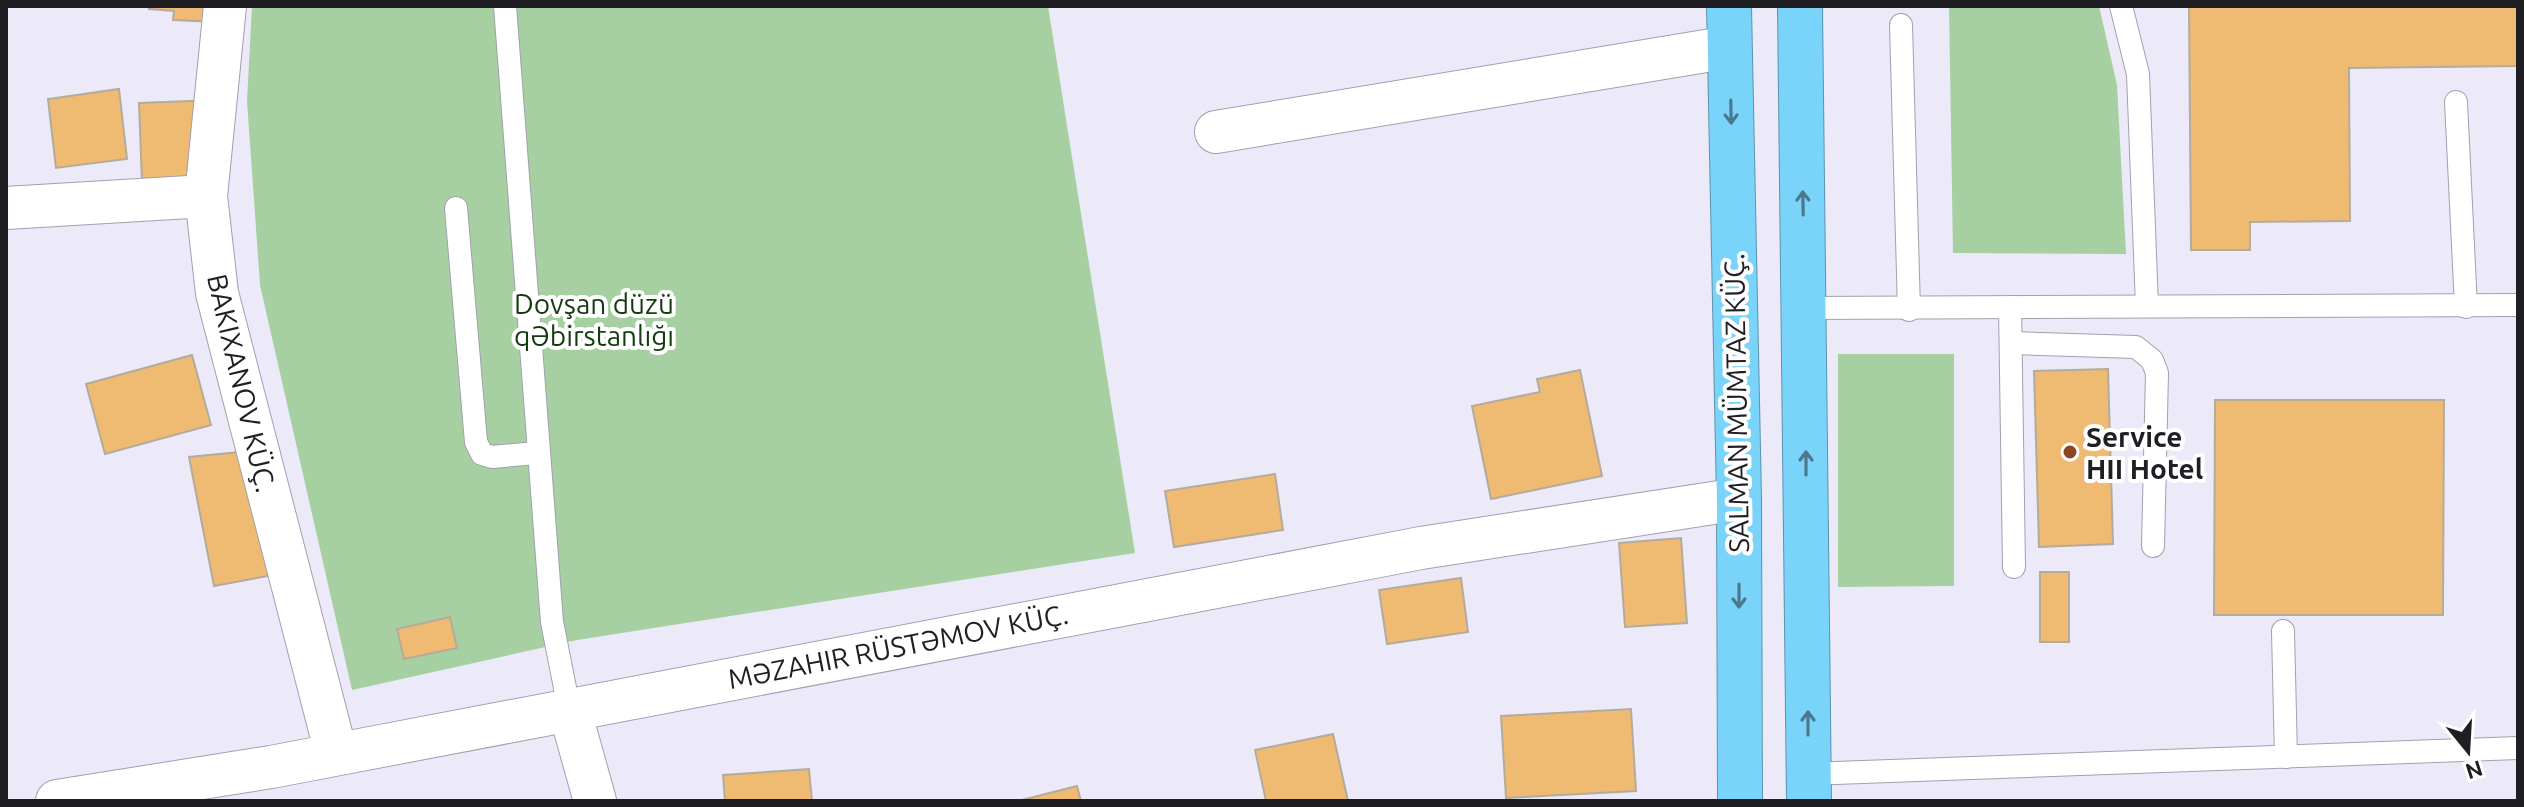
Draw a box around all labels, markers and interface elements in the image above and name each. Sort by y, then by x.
one-way arrow [1723,98,1739,125]
one-way arrow [1795,190,1810,217]
street label: SALMAN MÜMTAZ KÜÇ. [1718,253,1754,553]
street label: BAKIXANOV KÜÇ. [202,271,282,495]
park label: Dovşan düzü qəbirstanlığı [514,288,674,351]
place label: Service HII Hotel [2086,421,2203,484]
marker: Service HII Hotel [2061,443,2079,461]
one-way arrow [1798,450,1814,477]
one-way arrow [1732,582,1747,609]
street label: MƏZAHIR RÜSTƏMOV KÜÇ. [725,598,1071,694]
one-way arrow [1800,710,1816,737]
north arrow [2428,711,2508,791]
text: N [2463,756,2486,785]

